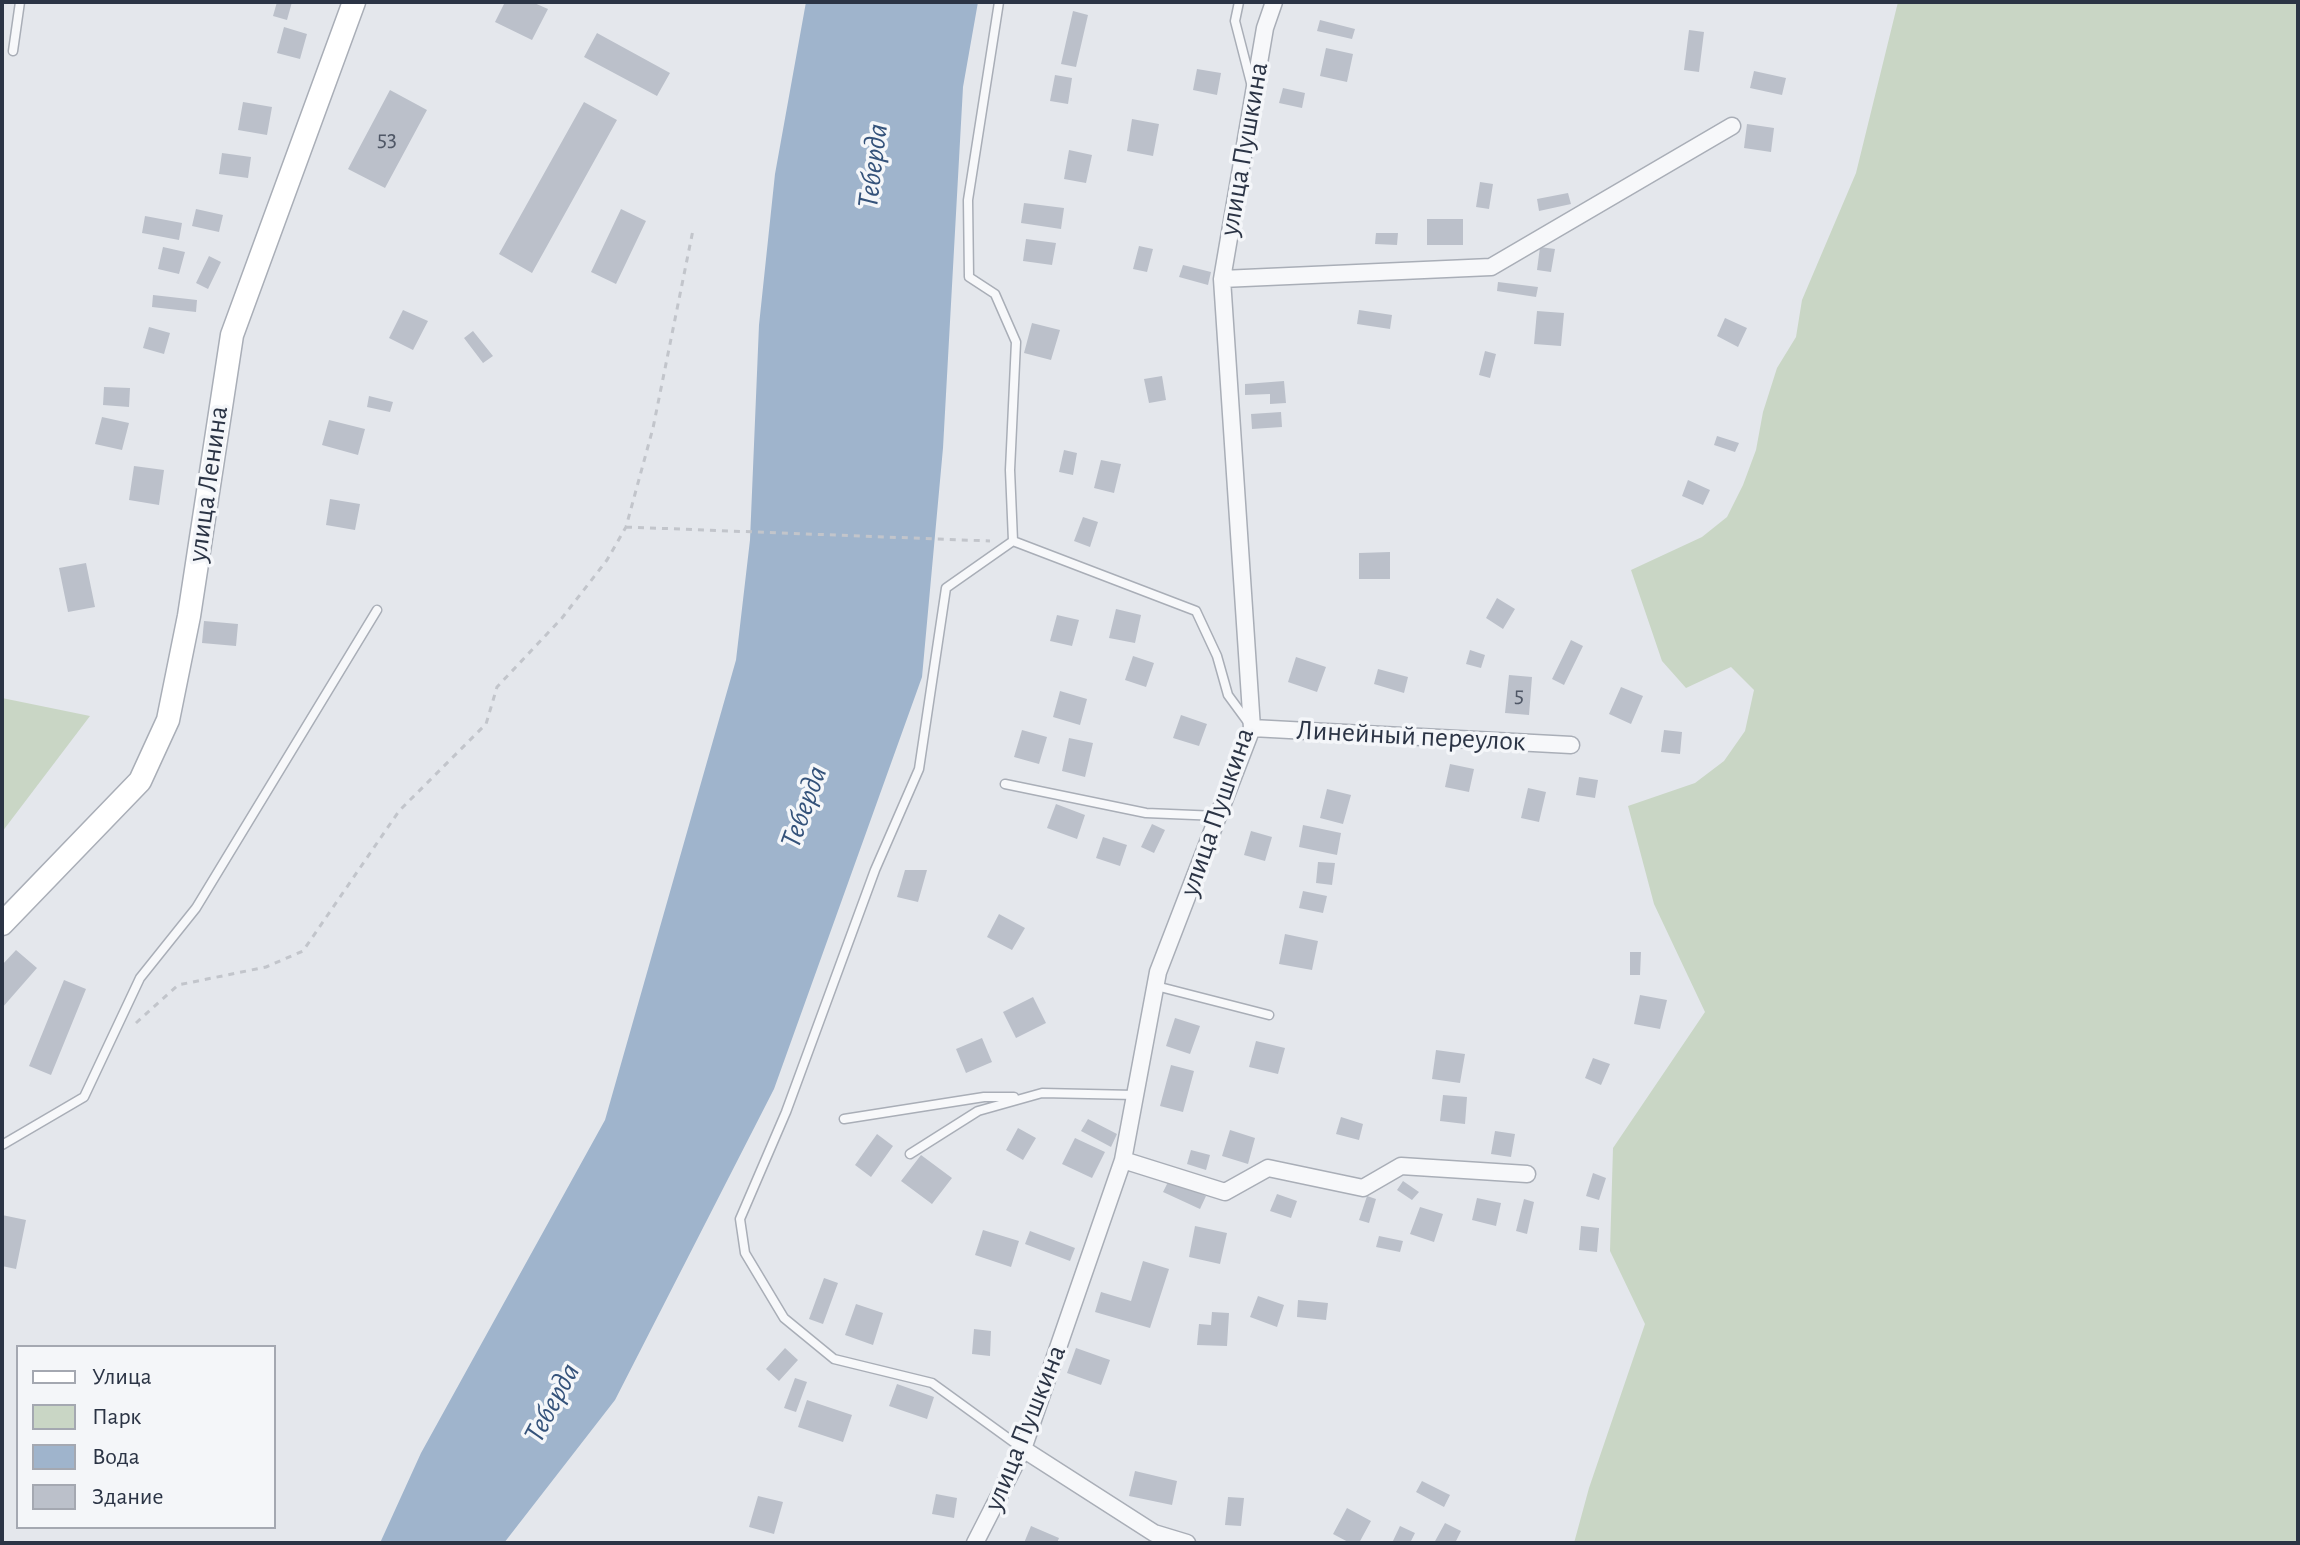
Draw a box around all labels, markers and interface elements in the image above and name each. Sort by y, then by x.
street label: улица Пушкина [1212,60,1276,238]
water label: Теберда [850,122,896,210]
house number: 53 [377,125,397,153]
street label: улица Ленина [180,404,236,564]
house number: 5 [1514,681,1524,709]
street label: Линейный переулок [1296,713,1526,759]
street label: улица Пушкина [1173,723,1261,901]
water label: Теберда [773,761,835,853]
street label: улица Пушкина [977,1340,1073,1516]
legend [16,1345,276,1529]
water label: Теберда [516,1357,588,1449]
text: Улица [92,1365,152,1389]
text: Парк [92,1405,141,1429]
text: Вода [92,1445,140,1469]
text: Здание [92,1485,163,1509]

